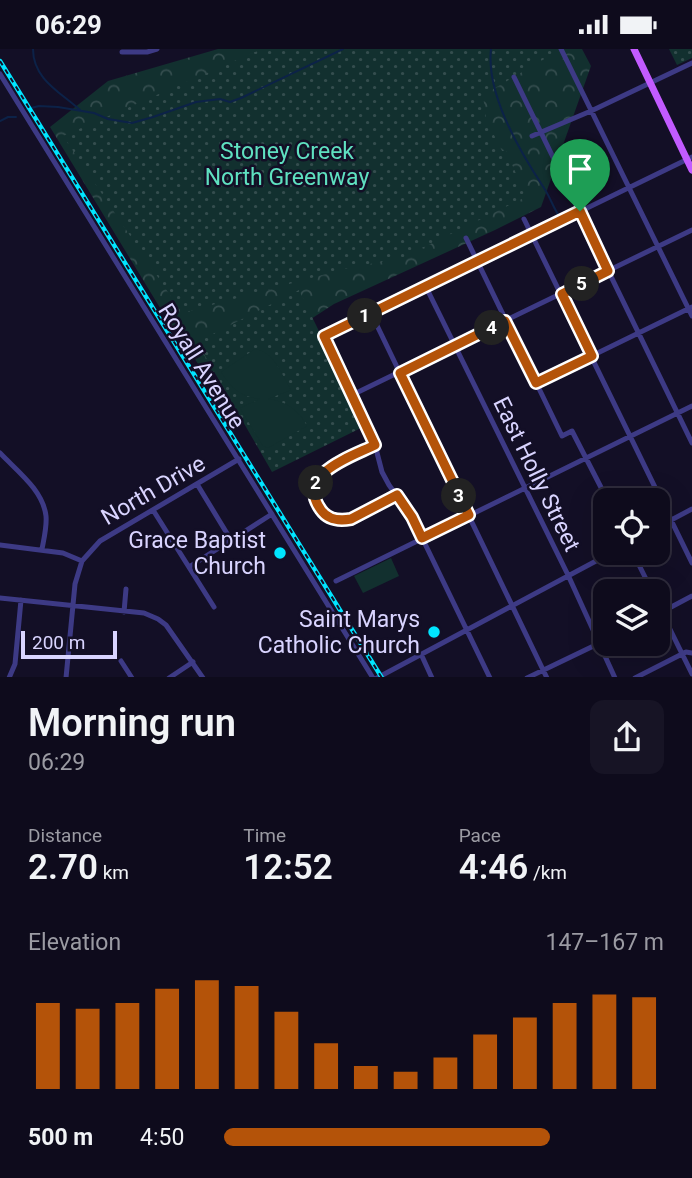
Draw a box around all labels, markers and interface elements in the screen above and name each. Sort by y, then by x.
text: 06:29 [35,10,102,40]
park label: Stoney Creek North Greenway [205,138,369,191]
pin [550,139,610,211]
icon: arrive [561,150,599,188]
pin: 5 [564,267,600,301]
text: 5 [576,272,587,295]
street label: Royall Avenue [152,299,251,434]
pin: 1 [348,299,382,333]
text: 1 [359,304,370,327]
pin: 4 [475,311,510,345]
text: 4 [486,316,497,339]
street label: East Holly Street [487,393,586,556]
street label: North Drive [97,450,210,531]
pin: 2 [298,465,334,501]
text: 2 [310,471,321,494]
pin: 3 [442,479,476,513]
text: 3 [453,484,464,507]
map controls [593,488,670,656]
button: locate [593,488,670,565]
place label: Grace Baptist Church [128,527,266,580]
marker: Grace Baptist Church [272,545,288,561]
button: layers [593,579,670,656]
place label: Saint Marys Catholic Church [258,606,420,659]
marker: Saint Marys Catholic Church [426,624,442,640]
scale bar [21,629,117,660]
text: 200 m [32,631,85,654]
button: share [590,700,664,774]
text: Morning run [28,701,236,745]
text: 06:29 [28,749,85,776]
text: Distance [28,824,102,847]
text: Time [243,824,286,847]
text: Pace [459,824,501,847]
text: 2.70 [28,847,98,888]
text: 12:52 [243,847,333,888]
text: 4:46 [459,847,528,888]
text: km [98,861,129,884]
text: /km [528,861,567,884]
text: Elevation [28,929,121,956]
text: 147–167 m [545,929,664,956]
text: 500 m [28,1124,93,1151]
text: 4:50 [140,1124,184,1151]

